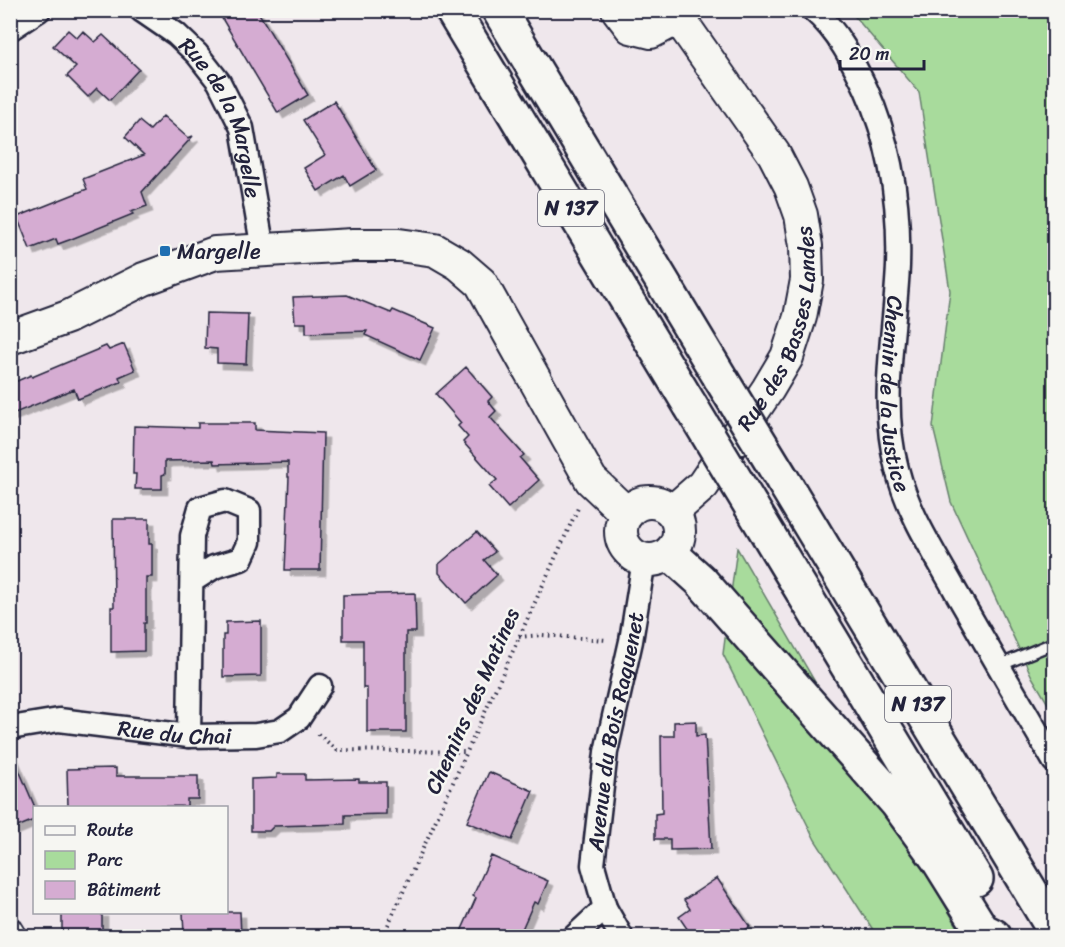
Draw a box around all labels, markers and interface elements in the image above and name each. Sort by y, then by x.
street label: Rue de la Margelle [170,27,273,201]
scale bar [840,33,924,71]
text: 20 m [849,38,889,70]
road number: N 137 [538,190,604,226]
street label: Rue des Basses Landes [726,222,827,439]
place label: Margelle [177,232,261,271]
marker: Margelle [158,244,172,258]
street label: Chemin de la Justice [869,294,922,498]
street label: Chemins des Matines [413,602,531,800]
street label: Avenue du Bois Raguenet [575,609,655,855]
road number: N 137 [885,686,951,722]
street label: Rue du Chai [116,708,232,756]
legend [33,806,228,914]
text: Route [87,814,134,846]
text: Parc [87,844,123,876]
text: Bâtiment [87,874,161,906]

